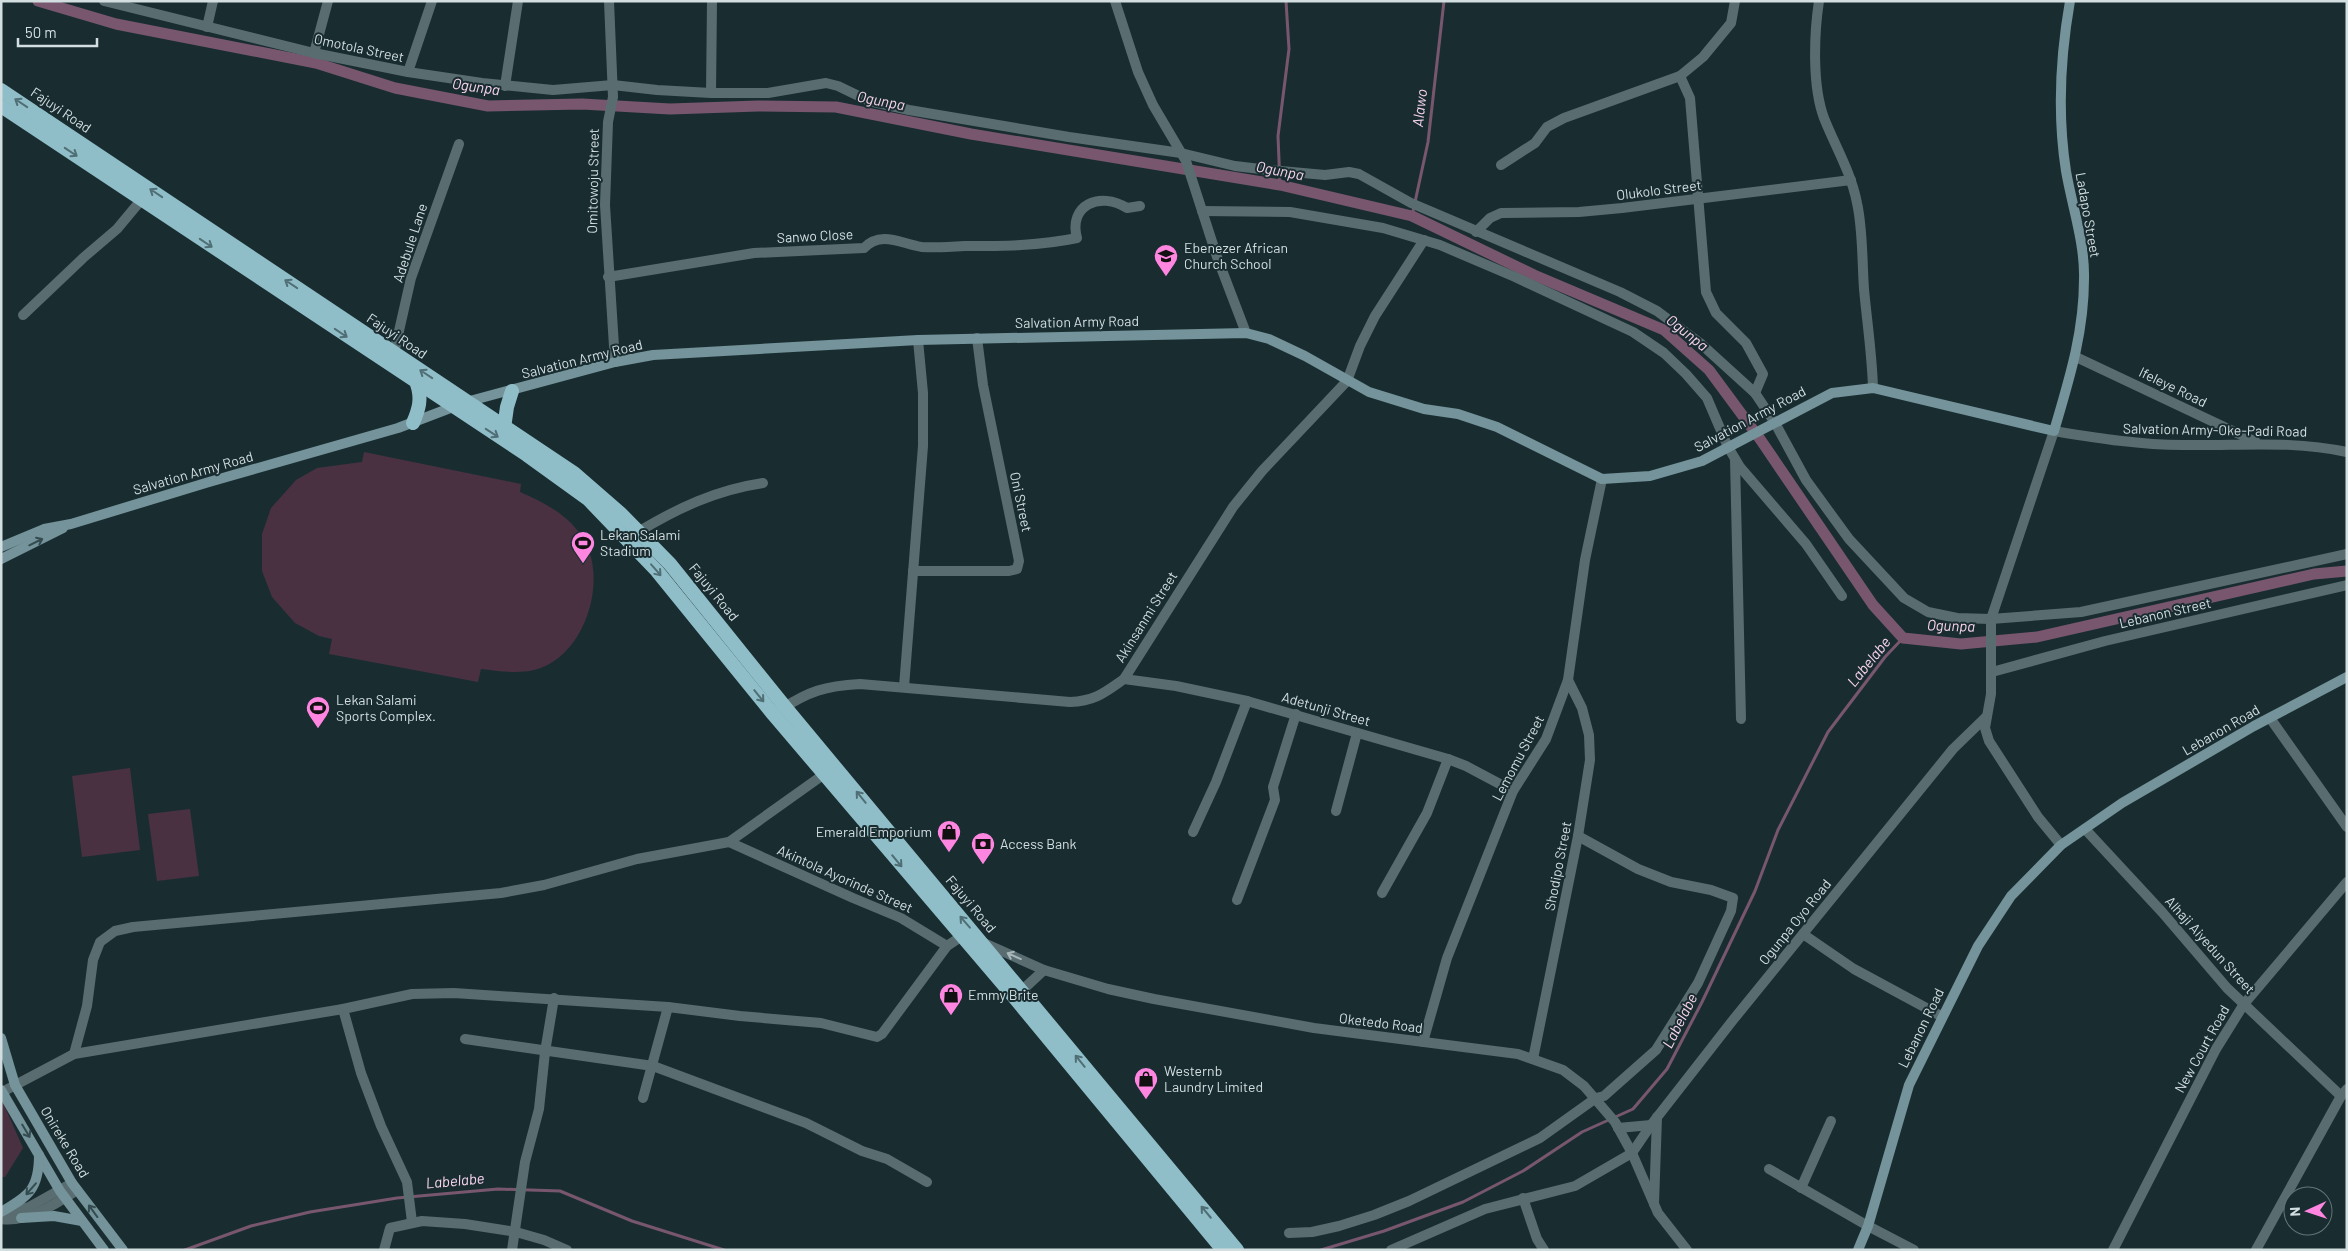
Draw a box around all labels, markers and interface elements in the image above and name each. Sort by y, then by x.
scale bar [18,15,96,47]
text: 50 m [25,23,57,41]
street label: Omotola Street [313,30,406,65]
water label: Ogunpa [451,74,501,98]
street label: Fajuyi Road [28,83,95,136]
water label: Ogunpa [856,87,907,113]
water label: Alawo [1408,88,1430,128]
one-way arrow [14,98,28,108]
street label: Omitowoju Street [583,128,602,234]
one-way arrow [64,147,78,158]
water label: Ogunpa [1255,157,1306,183]
street label: Ladapo Street [2073,171,2104,259]
street label: Olukolo Street [1615,176,1702,203]
one-way arrow [149,188,163,199]
street label: Adebule Lane [389,201,430,285]
street label: Sanwo Close [776,225,854,246]
one-way arrow [199,237,213,248]
place label: Ebenezer African Church School [1184,239,1288,272]
school or university icon: Ebenezer African Church School [1153,243,1179,277]
one-way arrow [284,279,298,289]
street label: Fajuyi Road [364,309,431,362]
water label: Ogunpa [1663,310,1712,354]
street label: Salvation Army Road [1015,312,1139,331]
one-way arrow [334,328,348,338]
street label: Salvation Army Road [520,335,644,382]
street label: Ifeleye Road [2137,363,2210,410]
one-way arrow [419,369,433,380]
street label: Salvation Army Road [1691,382,1809,455]
street label: Salvation Army-Oke-Padi Road [2123,419,2307,440]
one-way arrow [485,428,499,438]
street label: Salvation Army Road [131,447,255,498]
street label: Oni Street [1007,470,1036,533]
place label: Lekan Salami Stadium [600,526,681,559]
sports icon: Lekan Salami Stadium [570,530,596,564]
one-way arrow [29,537,44,547]
street label: Fajuyi Road [686,559,743,624]
one-way arrow [650,564,662,577]
street label: Akinsanmi Street [1111,568,1180,665]
street label: Lebanon Street [2117,594,2213,631]
water label: Ogunpa [1927,615,1976,635]
water label: Labelabe [1843,633,1894,690]
street label: Adetunji Street [1280,688,1372,729]
one-way arrow [753,689,764,702]
place label: Lekan Salami Sports Complex. [336,691,436,724]
sports icon: Lekan Salami Sports Complex. [305,695,331,729]
street label: Lebanon Road [2179,701,2262,759]
street label: Lemomu Street [1488,712,1547,804]
one-way arrow [856,791,867,804]
shop icon: Emerald Emporium [936,819,962,853]
street label: Shodipo Street [1541,820,1575,912]
place label: Emerald Emporium [816,823,932,840]
bank icon: Access Bank [970,831,996,865]
place label: Access Bank [1000,835,1077,852]
street label: Akintola Ayorinde Street [775,841,916,916]
one-way arrow [892,854,903,867]
street label: Fajuyi Road [943,872,1000,936]
street label: Ogunpa Oyo Road [1755,875,1834,968]
street label: Alhaji Aiyedun Street [2162,892,2259,997]
one-way arrow [960,915,971,928]
one-way arrow [1007,951,1022,961]
shop icon: Emmy Brite [938,982,964,1016]
street label: Lebanon Road [1894,985,1947,1070]
place label: Emmy Brite [968,986,1039,1003]
water label: Labelabe [1658,990,1701,1051]
street label: New Court Road [2171,1002,2233,1095]
street label: Oketedo Road [1338,1009,1424,1036]
one-way arrow [1074,1054,1085,1067]
place label: Westernb Laundry Limited [1164,1062,1263,1095]
shop icon: Westernb Laundry Limited [1133,1066,1159,1100]
street label: Onireke Road [37,1103,93,1181]
one-way arrow [22,1124,32,1138]
water label: Labelabe [425,1168,485,1192]
one-way arrow [25,1183,36,1196]
north arrow [2283,1186,2333,1236]
one-way arrow [88,1204,98,1218]
one-way arrow [1200,1206,1212,1219]
text: N [2286,1207,2303,1217]

